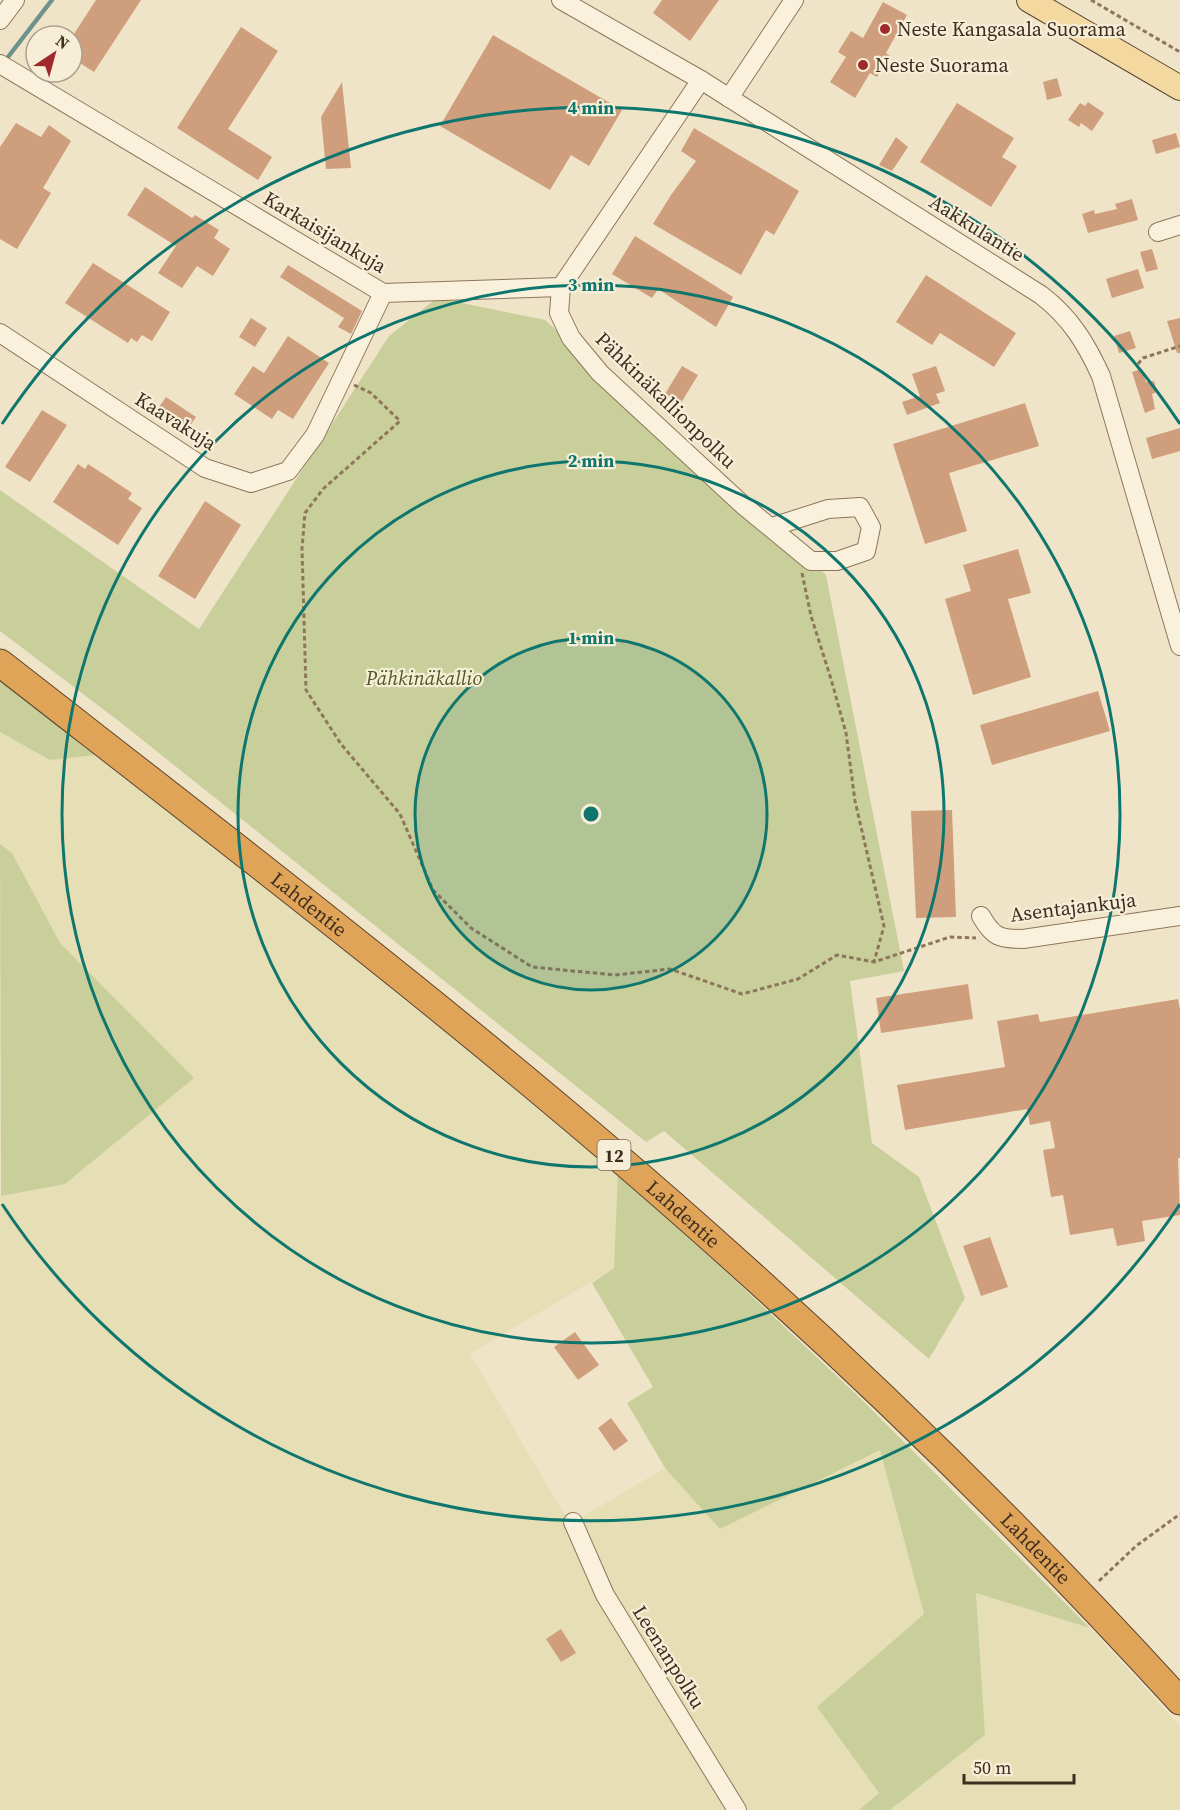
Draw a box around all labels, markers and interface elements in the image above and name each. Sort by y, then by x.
place label: Neste Kangasala Suorama [897,15,1126,43]
marker: Neste Kangasala Suorama [878,22,892,36]
north arrow [24,24,84,84]
text: N [52,30,74,54]
place label: Neste Suorama [875,51,1010,79]
marker: Neste Suorama [856,58,870,72]
text: 4 min [568,95,614,120]
street label: Karkaisijankuja [258,184,393,280]
street label: Aakkulantie [924,188,1030,268]
text: 3 min [568,272,614,297]
street label: Pähkinäkallionpolku [589,325,743,475]
street label: Kaavakuja [130,385,223,457]
text: 2 min [568,448,614,473]
text: 1 min [568,625,614,650]
park label: Pähkinäkallio [365,664,482,692]
centre of rings [581,804,601,824]
street label: Lahdentie [265,865,353,943]
street label: Asentajankuja [1008,885,1138,929]
road number: 12 [598,1140,630,1170]
street label: Lahdentie [640,1174,727,1254]
street label: Lahdentie [994,1506,1078,1591]
street label: Leenanpolku [626,1600,712,1714]
scale bar [964,1747,1074,1785]
text: 50 m [973,1755,1011,1780]

